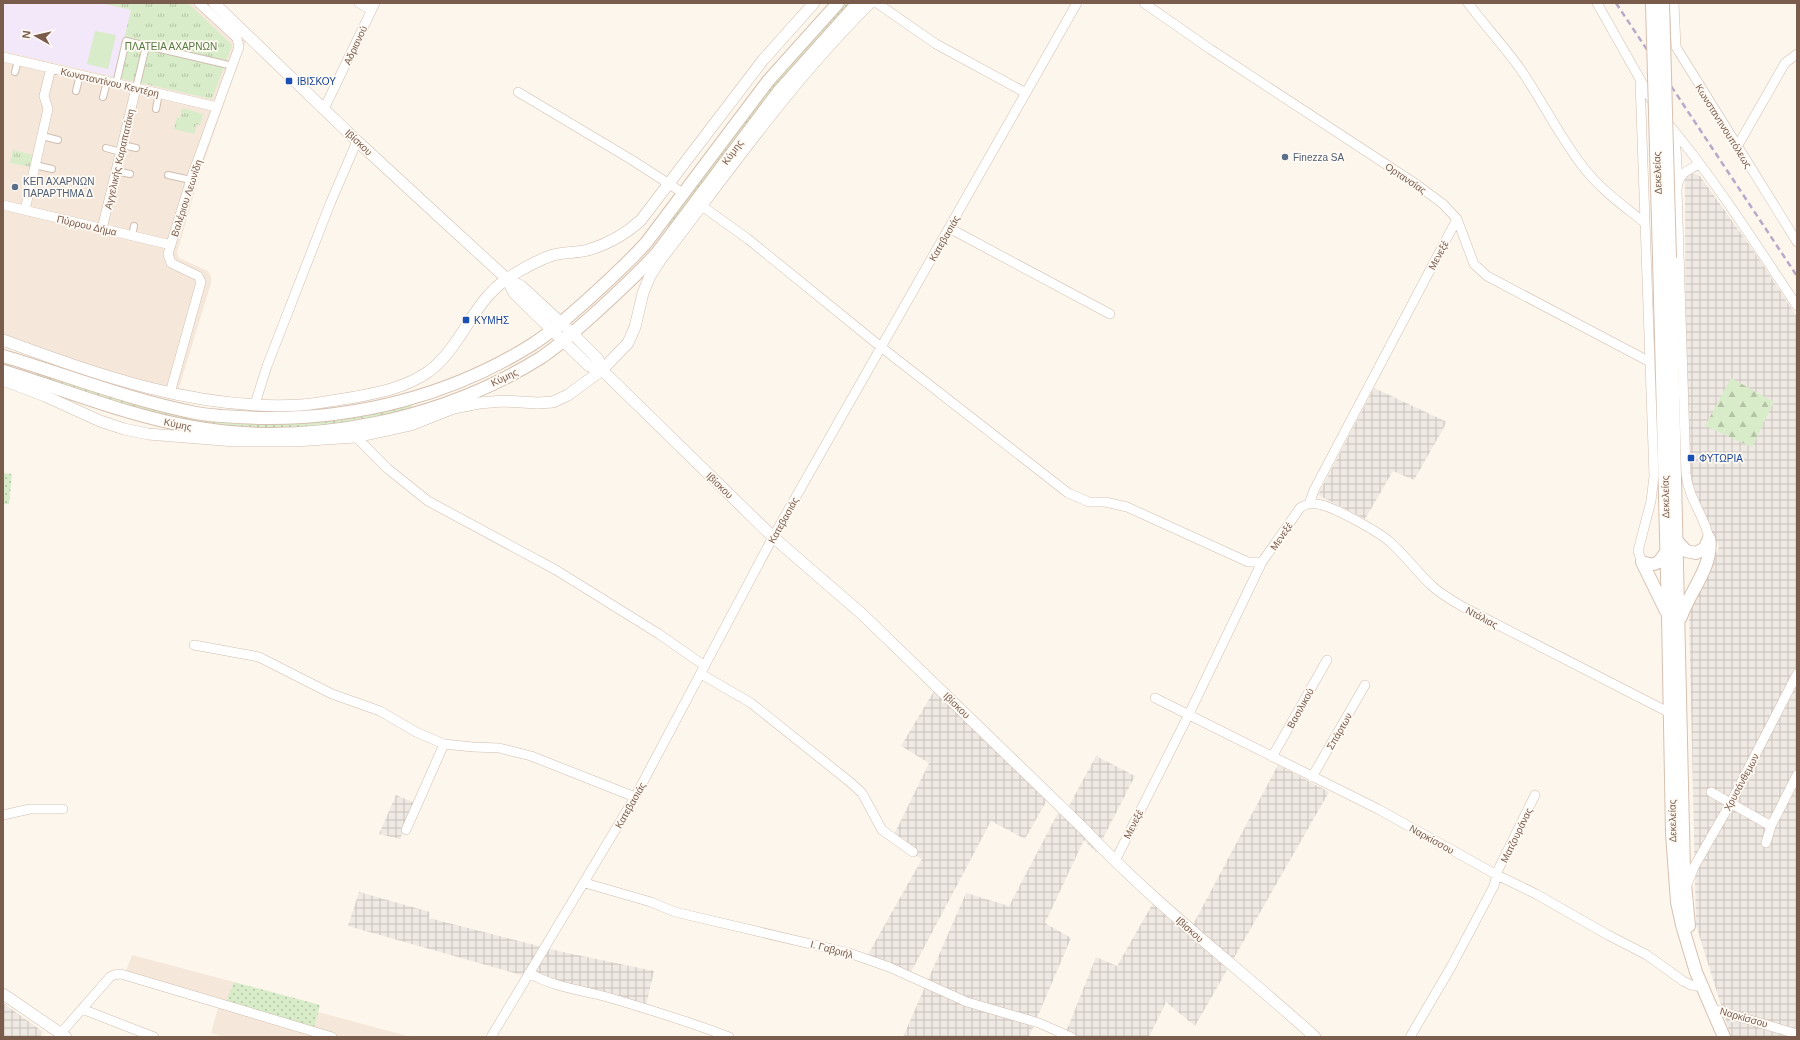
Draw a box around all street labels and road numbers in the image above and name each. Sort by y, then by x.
street label: Αδριανού [342,24,369,67]
street label: Κωνσταντίνου Κεντέρη [59,66,160,99]
street label: Κωνσταντινουπόλεως [1693,82,1754,170]
street label: Αγγελικής Καραπατάκη [103,108,136,210]
street label: Ιβίσκου [343,127,374,158]
street label: Κύμης [720,137,745,167]
street label: Δεκελείας [1651,151,1664,195]
street label: Βαλέριου Λεωνίδη [169,158,204,238]
street label: Ορτανσίας [1383,161,1428,196]
street label: Πύρρου Δήμα [56,213,118,238]
street label: Κατεβασιάς [927,213,962,263]
street label: Μενεξέ [1426,238,1452,272]
street label: Κύμης [489,366,520,389]
street label: Κύμης [163,416,193,433]
street label: Ιβίσκου [704,470,735,501]
street label: Δεκελείας [1660,475,1671,519]
street label: Κατεβασιάς [766,495,801,545]
street label: Μενεξέ [1268,520,1296,553]
street label: Ντάλιας [1464,604,1500,631]
street label: Βασιλικού [1285,686,1316,730]
street label: Ιβίσκου [941,690,972,721]
street label: Σπάρτων [1325,711,1354,751]
street label: Χρυσάνθεμων [1722,752,1761,813]
street label: Κατεβασιάς [613,780,648,830]
street label: Δεκελείας [1667,799,1678,843]
street label: Ματζουράνας [1498,806,1535,865]
street label: Μενεξέ [1121,807,1147,841]
street label: Ναρκίσσου [1408,823,1456,856]
street label: Ιβίσκου [1174,914,1206,944]
street label: Ι. Γαβριήλ [809,938,854,960]
street label: Ναρκίσσου [1719,1005,1769,1030]

